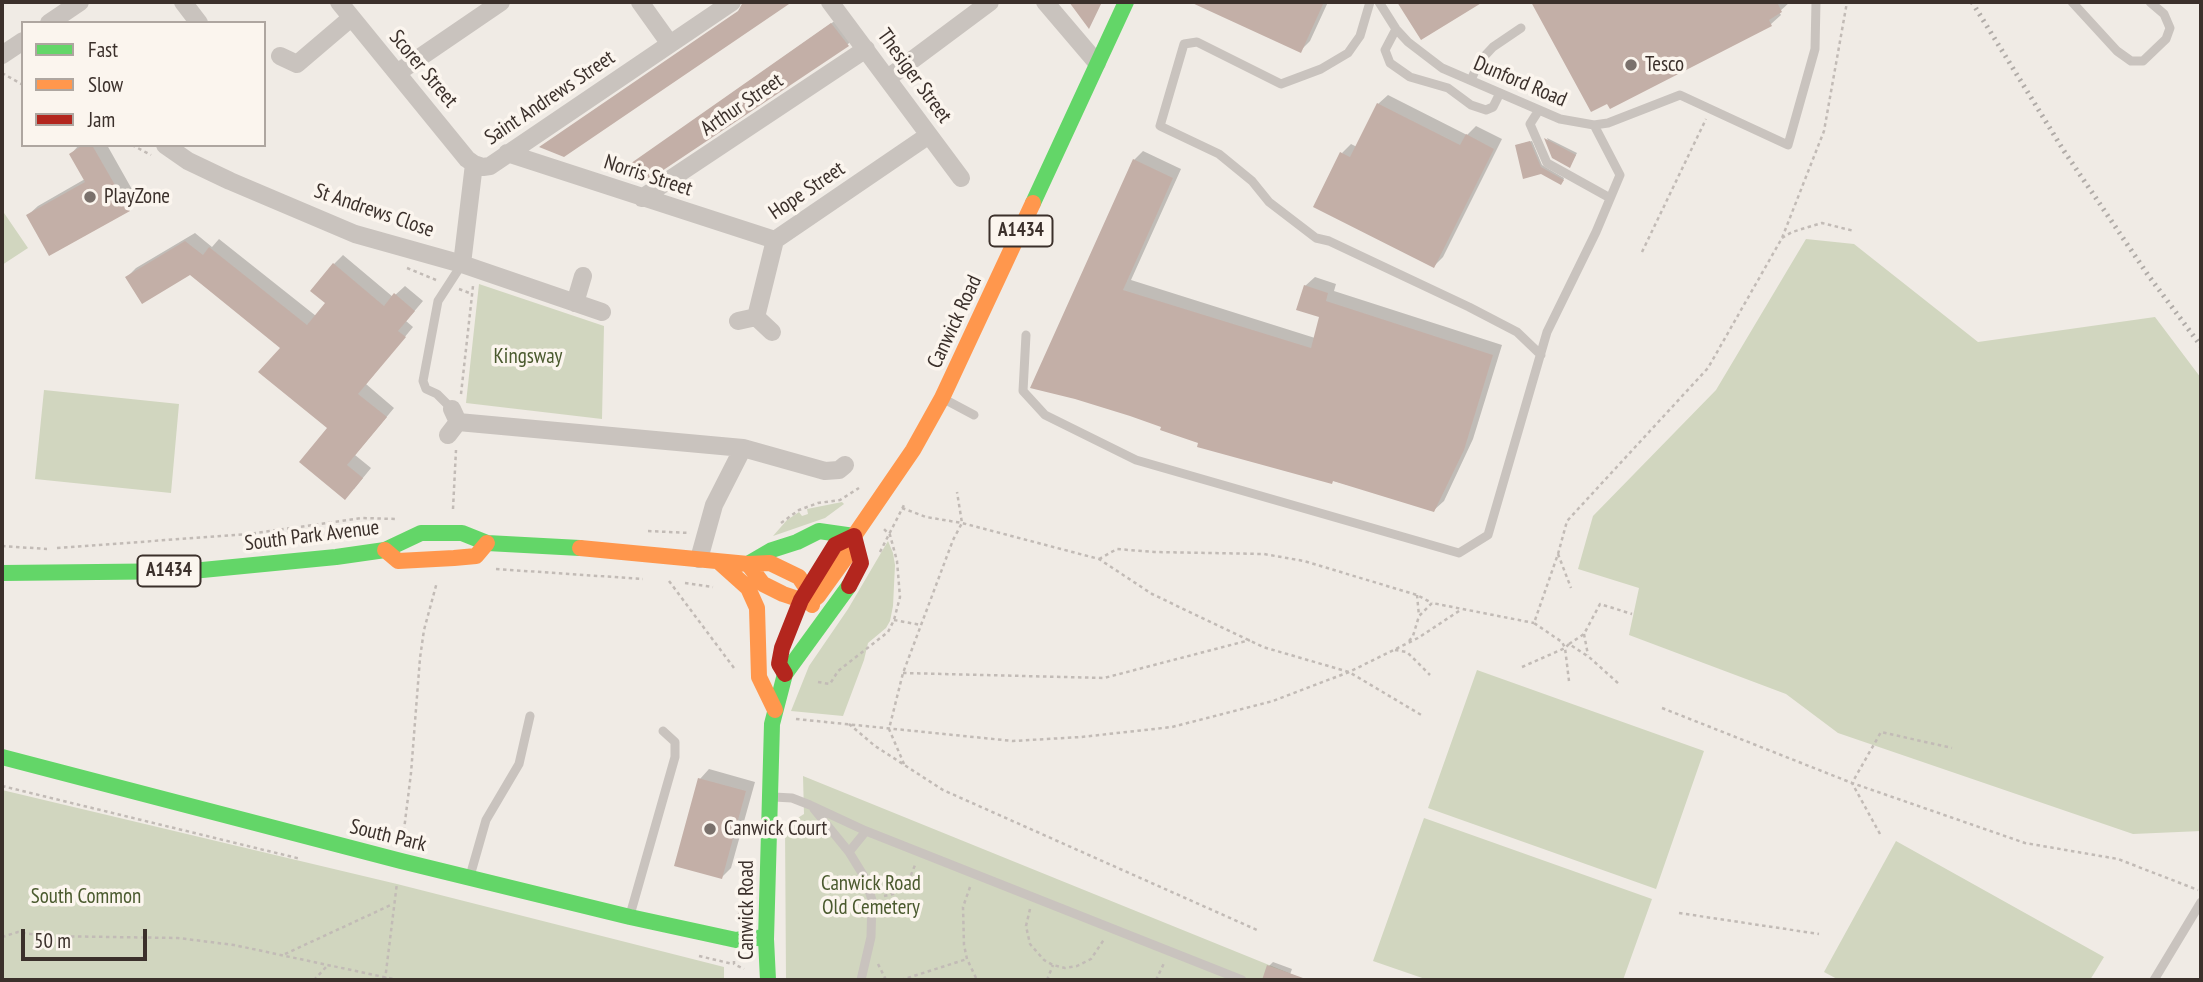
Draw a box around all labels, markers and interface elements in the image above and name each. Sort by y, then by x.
legend [21,21,266,147]
street label: Thesiger Street [871,24,957,128]
street label: Scorer Street [383,25,463,113]
text: Fast [88,36,118,63]
street label: Saint Andrews Street [480,45,620,151]
street label: Dunford Road [1470,51,1570,113]
place label: Tesco [1645,52,1684,78]
marker: Tesco [1623,57,1639,73]
street label: Arthur Street [696,68,788,142]
text: Slow [88,71,123,98]
text: Jam [88,106,115,133]
street label: Norris Street [601,150,695,202]
street label: Hope Street [764,156,850,226]
street label: St Andrews Close [311,179,437,243]
place label: PlayZone [104,184,170,210]
marker: PlayZone [82,189,98,205]
road number: A1434 [990,216,1052,246]
street label: Canwick Road [922,271,988,373]
park label: Kingsway [494,344,562,370]
street label: South Park Avenue [243,515,381,557]
road number: A1434 [138,556,200,586]
street label: South Park [347,814,429,858]
place label: Canwick Court [724,816,827,842]
marker: Canwick Court [702,821,718,837]
street label: Canwick Road [734,860,760,960]
park label: Canwick Road Old Cemetery [821,871,921,921]
park label: South Common [31,884,141,910]
scale bar [24,916,150,960]
text: 50 m [34,927,71,954]

